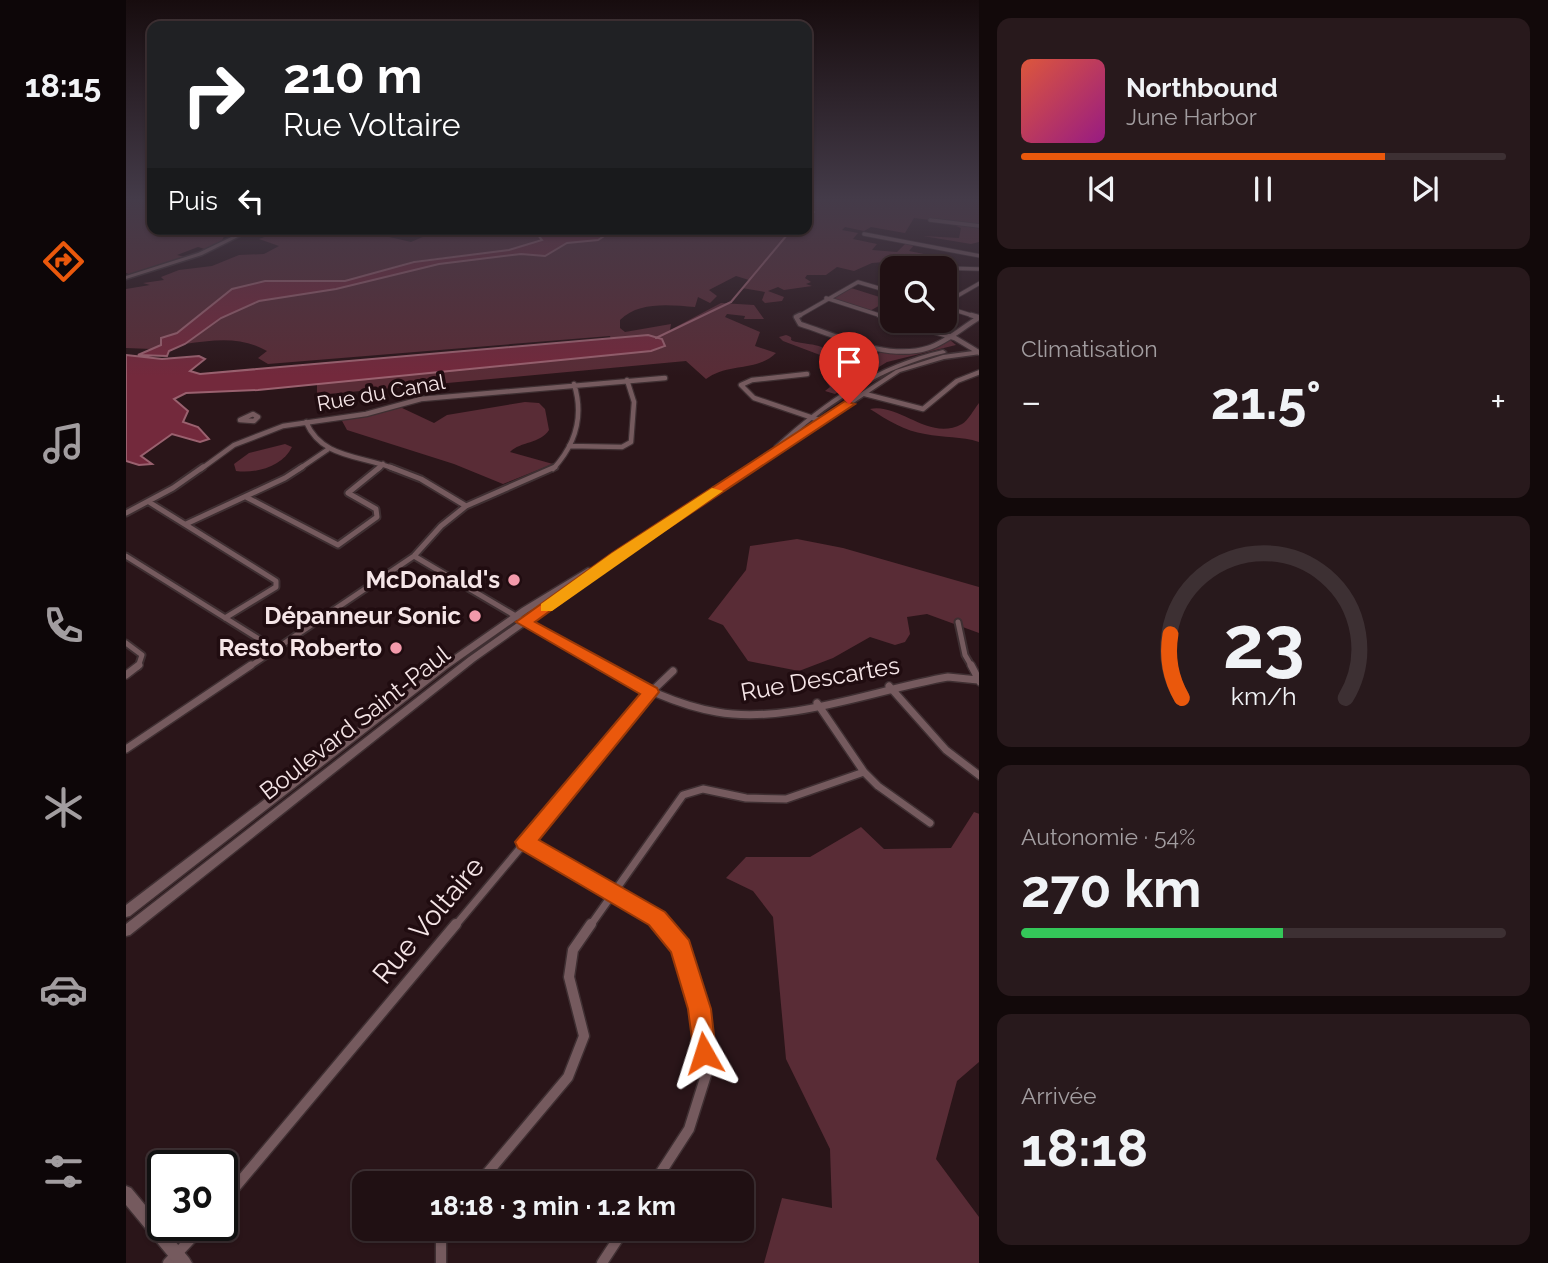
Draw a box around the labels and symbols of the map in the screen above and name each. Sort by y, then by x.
pin [819,332,879,404]
street label: Rue du Canal [315,369,447,416]
place label: McDonald's [366,565,500,594]
marker: McDonald's [506,572,522,588]
place label: Dépanneur Sonic [264,601,461,630]
marker: Dépanneur Sonic [467,608,483,624]
place label: Resto Roberto [218,633,382,662]
street label: Boulevard Saint-Paul [254,639,456,806]
marker: Resto Roberto [388,640,404,656]
street label: Rue Descartes [738,650,902,707]
street label: Rue Voltaire [366,850,491,990]
position arrow [667,1016,741,1090]
speed limit sign: 30 [147,1150,238,1241]

